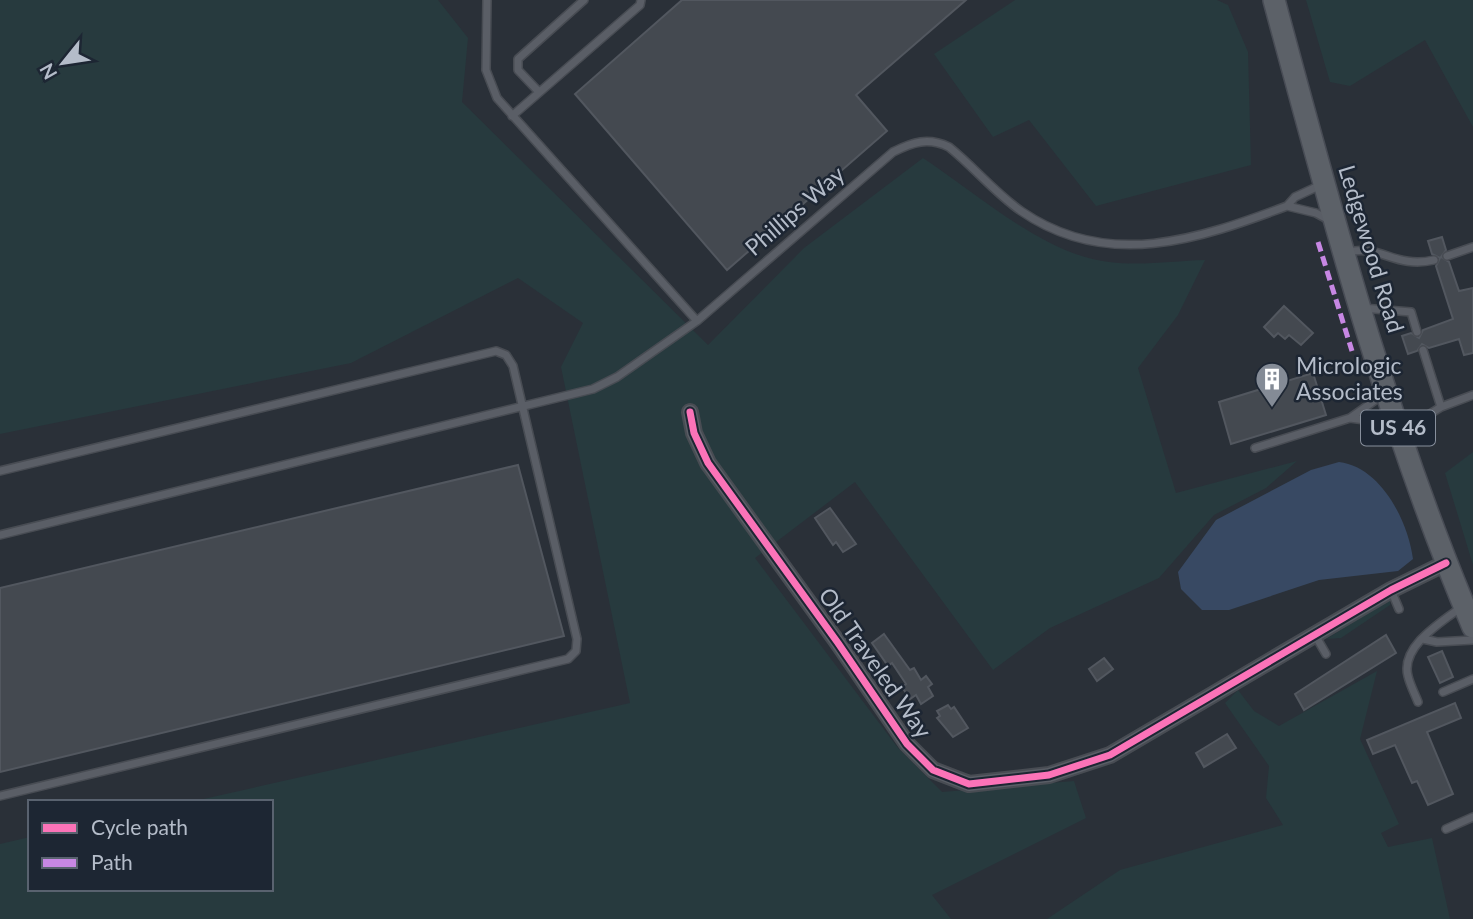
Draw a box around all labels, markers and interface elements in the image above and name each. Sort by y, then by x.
north arrow [28,28,98,98]
text: N [34,60,61,84]
street label: Phillips Way [739,159,850,261]
street label: Ledgewood Road [1333,162,1411,336]
place label: Micrologic Associates [1296,351,1403,405]
building icon: Micrologic Associates [1253,360,1291,409]
road number: US 46 [1361,410,1435,446]
street label: Old Traveled Way [813,582,938,743]
legend [28,800,273,891]
text: Cycle path [91,814,188,839]
text: Path [91,849,133,874]

